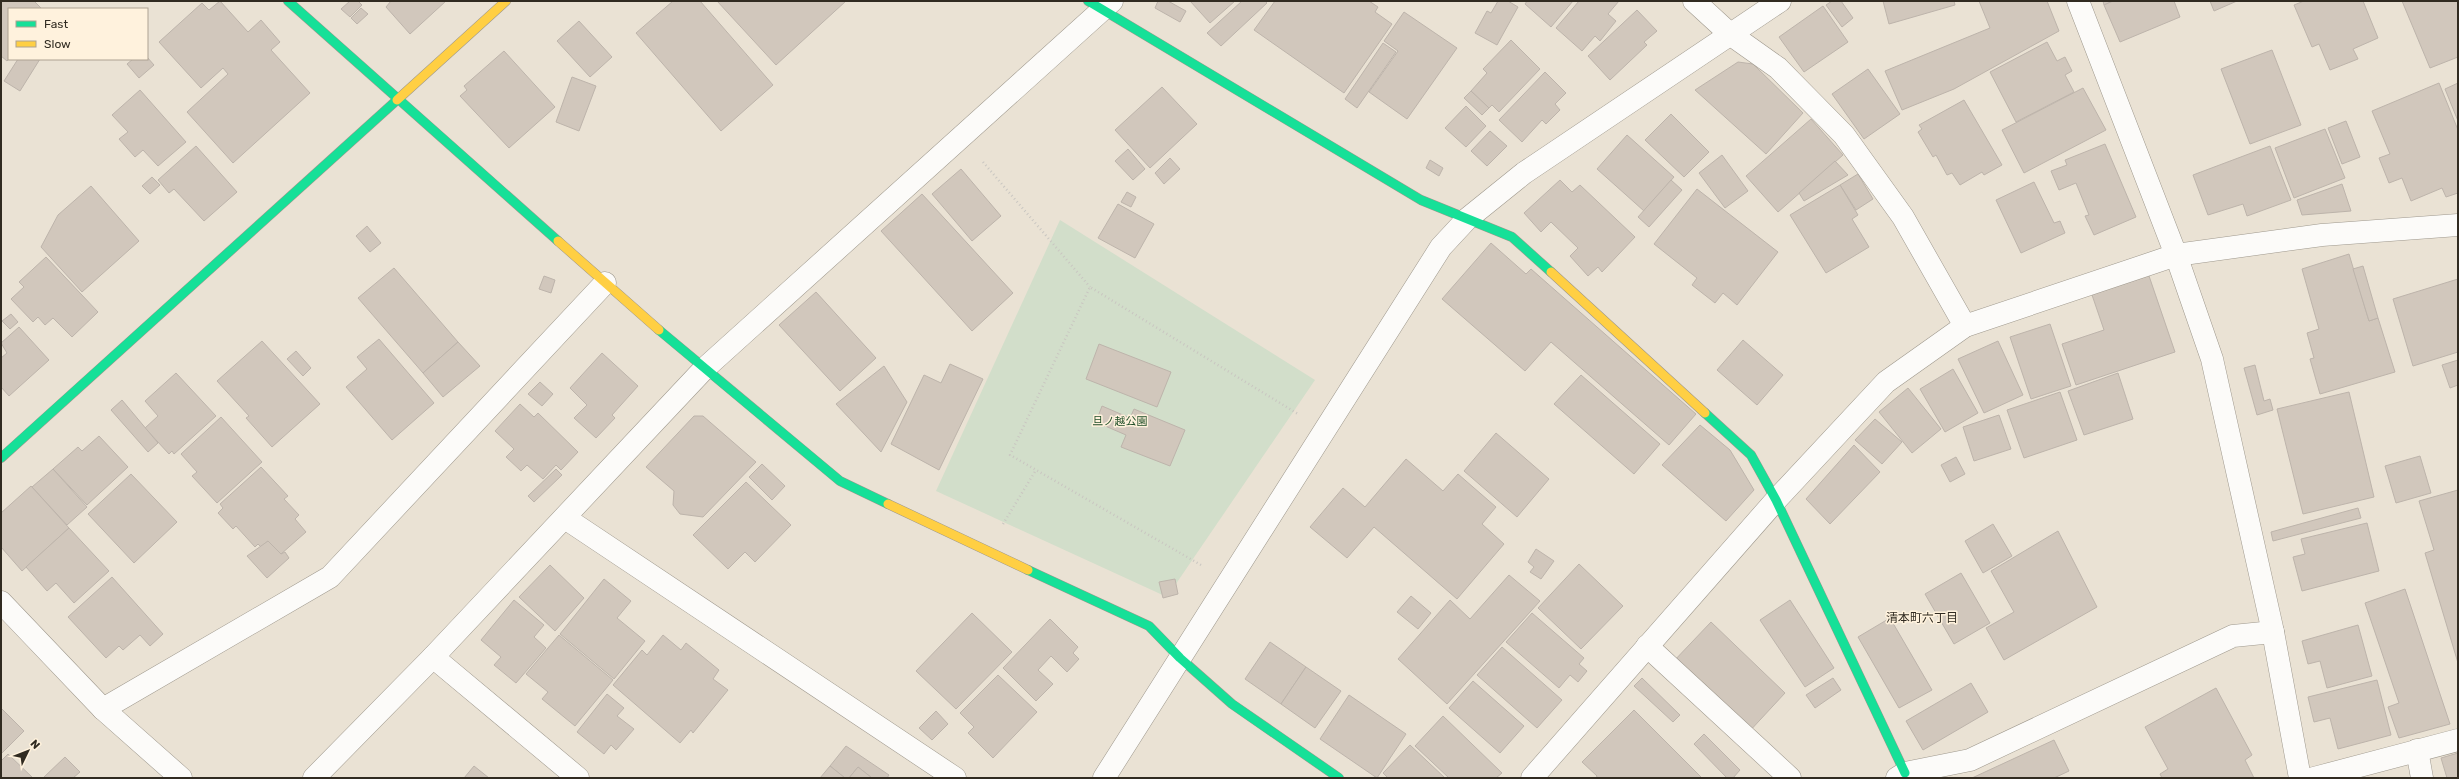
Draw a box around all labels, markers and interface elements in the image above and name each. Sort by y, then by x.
legend [8,8,148,60]
text: Fast [44,17,68,31]
text: Slow [44,37,71,51]
park label: 旦ノ越公園 [1093,415,1148,428]
district label: 清本町六丁目 [1886,611,1958,625]
north arrow [8,731,48,771]
text: N [27,737,42,752]

